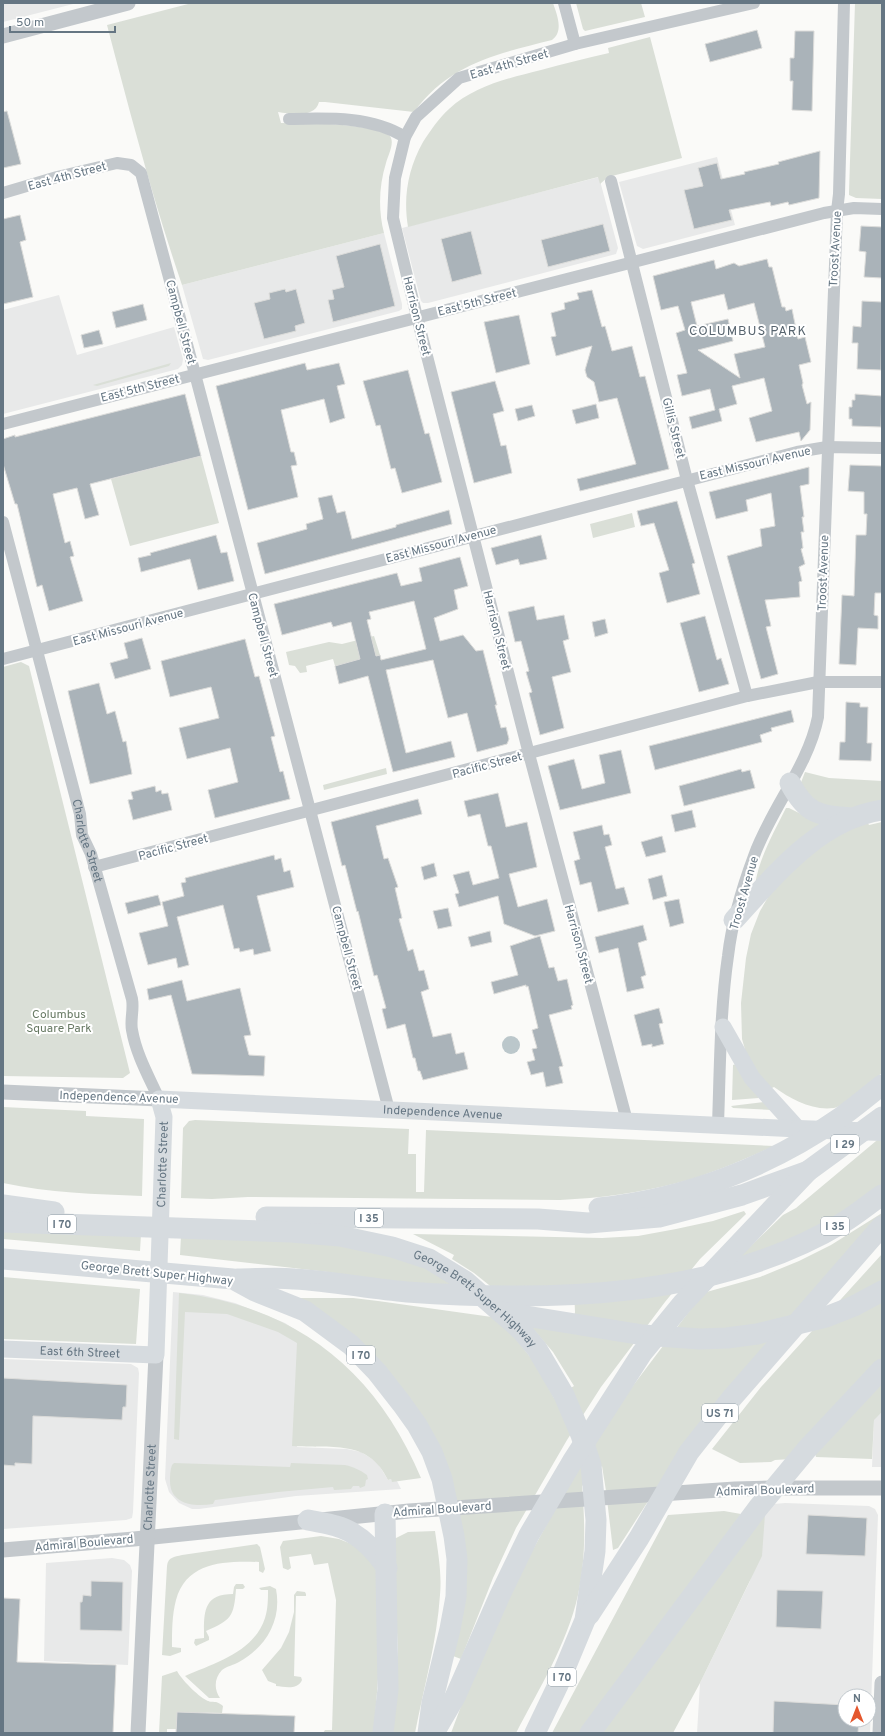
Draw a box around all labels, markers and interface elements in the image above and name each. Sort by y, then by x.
scale bar [10,8,115,34]
text: 50 m [16,15,44,31]
street label: East 4th Street [468,46,550,84]
street label: East 4th Street [26,159,108,195]
street label: Troost Avenue [826,211,846,288]
street label: Harrison Street [398,275,434,358]
street label: Campbell Street [161,278,199,366]
street label: East 5th Street [436,285,518,320]
district label: COLUMBUS PARK [689,324,807,340]
street label: East 5th Street [99,371,181,406]
street label: Gillis Street [658,396,688,460]
street label: East Missouri Avenue [698,443,812,485]
street label: East Missouri Avenue [384,523,498,567]
street label: Troost Avenue [815,535,833,611]
street label: Harrison Street [478,589,514,672]
street label: Campbell Street [243,591,281,679]
street label: East Missouri Avenue [71,606,185,650]
street label: Pacific Street [451,749,524,783]
street label: Charlotte Street [67,797,106,885]
street label: Pacific Street [137,831,210,865]
street label: Troost Avenue [727,854,763,932]
street label: Harrison Street [560,903,596,986]
street label: Campbell Street [327,904,365,992]
park label: Columbus Square Park [26,1007,92,1037]
street label: Independence Avenue [59,1088,179,1108]
street label: Independence Avenue [383,1103,503,1124]
street label: Charlotte Street [154,1121,173,1208]
road number: I 29 [831,1135,859,1153]
road number: I 35 [355,1209,383,1227]
road number: I 70 [48,1215,76,1233]
road number: I 35 [821,1217,849,1235]
street label: George Brett Super Highway [411,1247,540,1352]
street label: George Brett Super Highway [80,1258,234,1290]
street label: East 6th Street [39,1343,120,1363]
road number: I 70 [347,1346,375,1364]
road number: US 71 [702,1404,738,1422]
street label: Charlotte Street [141,1444,161,1531]
street label: Admiral Boulevard [715,1481,815,1501]
street label: Admiral Boulevard [392,1499,492,1521]
street label: Admiral Boulevard [34,1532,134,1556]
road number: I 70 [548,1668,576,1686]
north arrow [837,1688,877,1728]
text: N [853,1692,861,1706]

